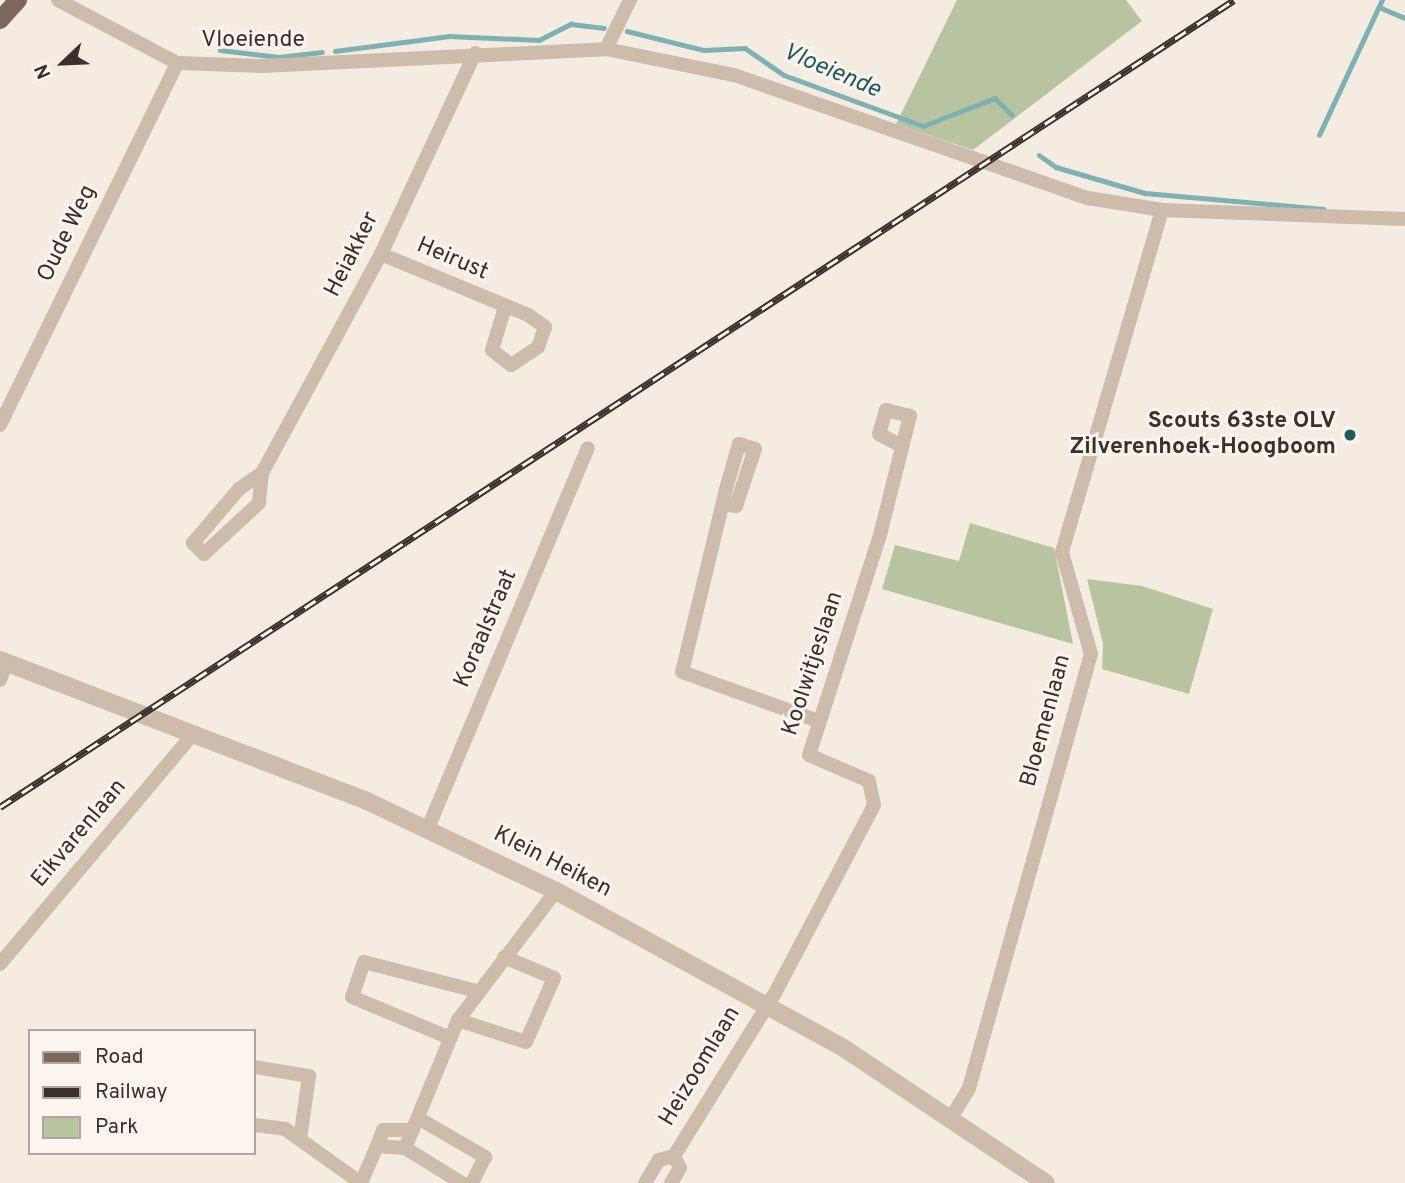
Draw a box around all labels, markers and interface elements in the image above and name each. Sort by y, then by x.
street label: Vloeiende [201,27,305,55]
north arrow [28,28,98,98]
water label: Vloeiende [778,39,884,105]
text: N [30,60,57,82]
street label: Oude Weg [33,181,103,287]
street label: Heiakker [320,208,386,302]
street label: Heirust [412,233,492,287]
place label: Scouts 63ste OLV Zilverenhoek-Hoogboom [1069,408,1336,462]
marker: Scouts 63ste OLV Zilverenhoek-Hoogboom [1342,427,1358,443]
street label: Koraalstraat [450,566,524,692]
street label: Koolwitjeslaan [778,588,850,740]
street label: Bloemenlaan [1016,652,1078,790]
street label: Eikvarenlaan [27,774,133,894]
street label: Klein Heiken [488,821,616,905]
street label: Heizoomlaan [654,1002,748,1132]
legend [28,1029,256,1155]
text: Road [95,1044,144,1071]
text: Railway [95,1079,168,1106]
text: Park [95,1114,138,1141]

